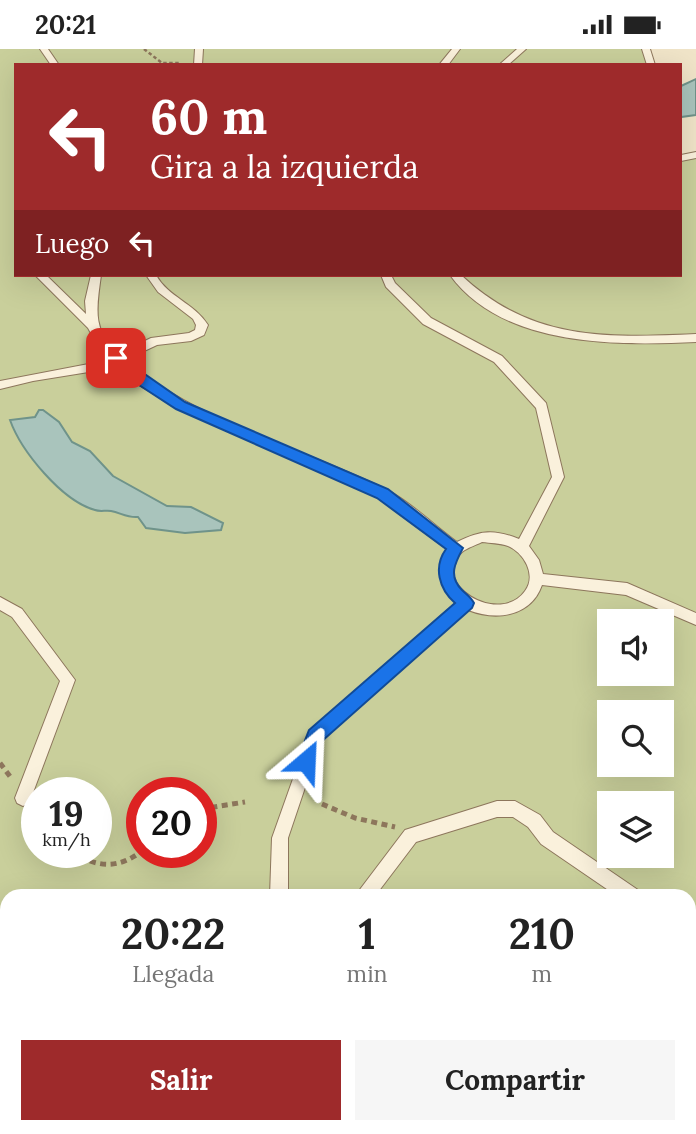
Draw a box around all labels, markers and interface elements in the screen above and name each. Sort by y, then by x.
text: 20:21 [35,8,96,41]
text: 60 m [150,85,267,147]
icon: left [35,91,126,182]
text: Gira a la izquierda [150,146,419,187]
icon: left [123,224,161,262]
text: Luego [35,227,109,260]
pin [86,328,146,388]
icon: arrive [97,339,135,377]
map controls [597,609,674,868]
button: sound [597,609,674,686]
button: search [597,700,674,777]
position arrow [269,724,343,798]
speed limit sign: 20 [126,777,217,868]
text: 19 [49,791,84,836]
button: layers [597,791,674,868]
text: km/h [42,828,91,851]
text: 20:22 [121,907,225,961]
text: 1 [359,907,376,961]
text: 210 [509,907,575,961]
text: Llegada [132,959,214,988]
text: min [347,959,388,988]
text: m [532,959,552,988]
button: Salir [21,1040,341,1120]
button: Compartir [355,1040,675,1120]

